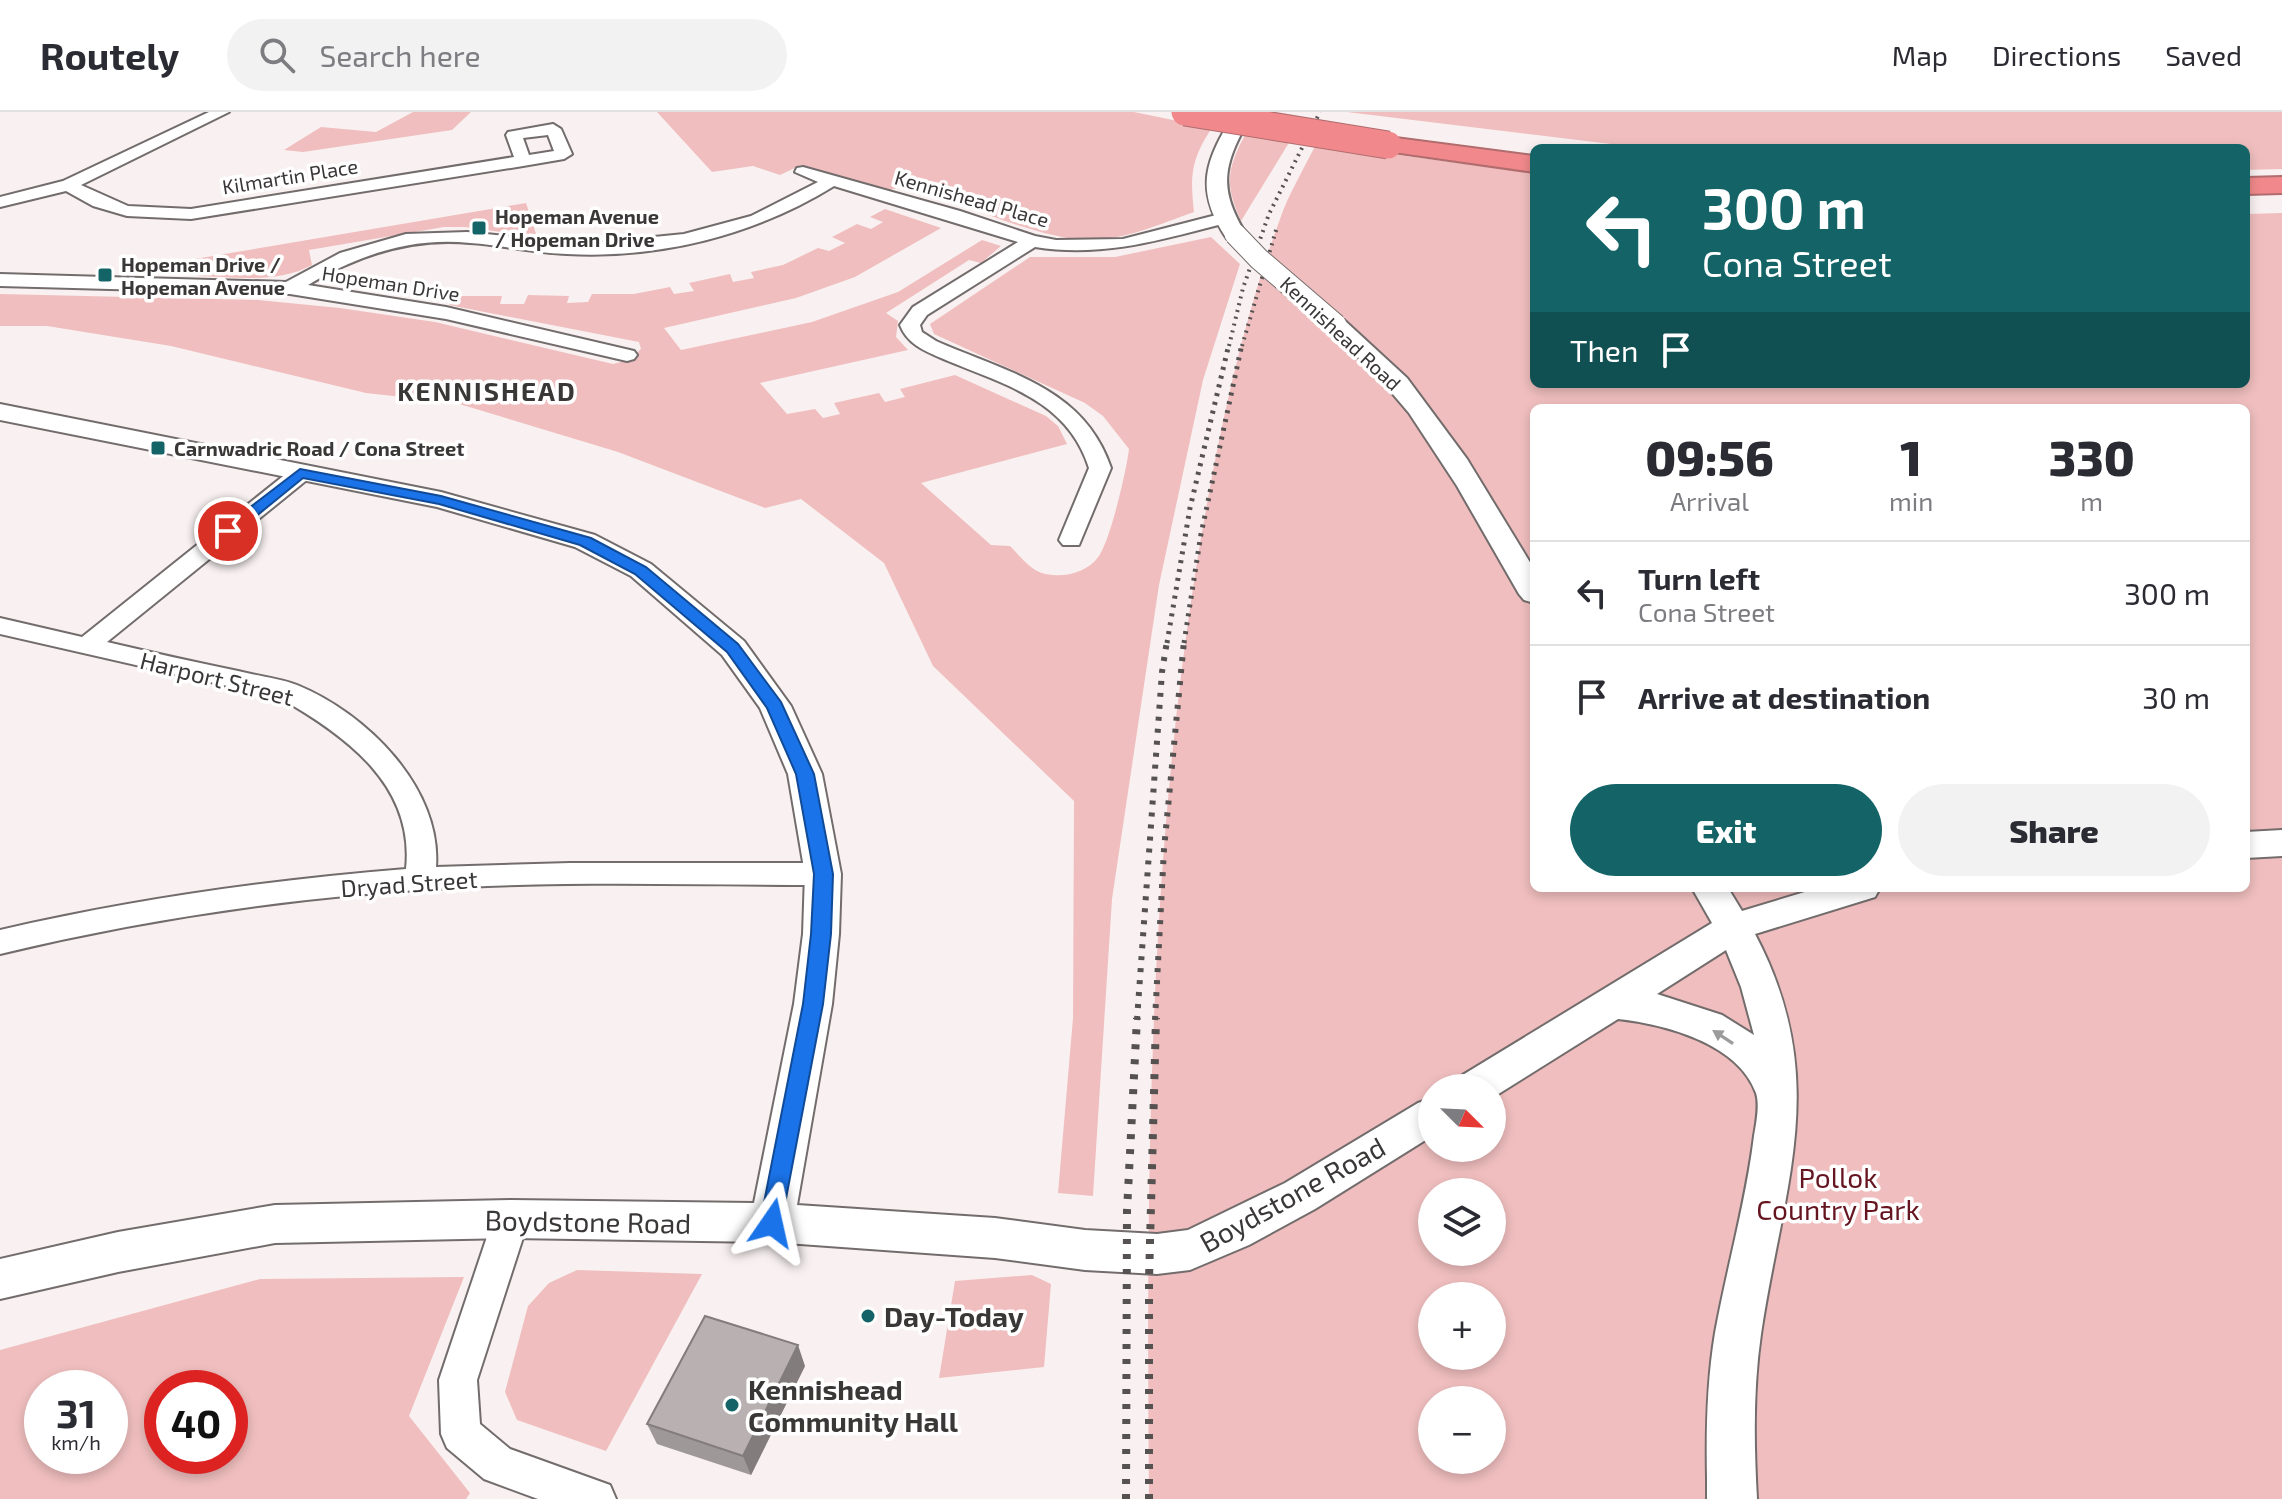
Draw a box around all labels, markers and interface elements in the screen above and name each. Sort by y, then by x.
search box [227,19,787,91]
text: Routely [40,32,179,78]
icon: search [255,33,299,77]
text: Search here [319,37,481,73]
text: Map [1892,38,1948,72]
text: Directions [1992,38,2121,72]
text: Saved [2165,38,2242,72]
street label: Kilmartin Place [220,153,360,199]
street label: Kennishead Place [892,165,1052,231]
text: 300 m [1702,173,1866,240]
icon: left [1570,176,1674,280]
place label: Hopeman Avenue / Hopeman Drive [495,204,659,251]
marker: Hopeman Avenue / Hopeman Drive [470,219,488,237]
text: Cona Street [1702,241,1892,284]
place label: Hopeman Drive / Hopeman Avenue [121,252,285,299]
street label: Hopeman Drive [320,260,462,306]
marker: Hopeman Drive / Hopeman Avenue [96,266,114,284]
street label: Kennishead Road [1276,271,1406,395]
icon: arrive [1654,328,1698,372]
text: Then [1570,332,1638,368]
district label: KENNISHEAD [397,375,577,406]
text: 09:56 [1645,428,1774,486]
text: 1 [1900,428,1922,486]
text: 330 [2049,428,2135,486]
place label: Carnwadric Road / Cona Street [174,436,464,460]
marker: Carnwadric Road / Cona Street [149,439,167,457]
text: Arrival [1670,485,1749,516]
text: min [1889,485,1933,516]
text: m [2080,485,2103,516]
pin [194,497,262,565]
icon: arrive [206,509,250,553]
text: Turn left [1638,560,1760,596]
icon: left [1570,571,1614,615]
text: 300 m [2124,575,2210,611]
text: Cona Street [1638,596,1775,627]
street label: Harport Street [137,645,297,711]
icon: arrive [1570,675,1614,719]
text: Arrive at destination [1638,679,1930,715]
text: 30 m [2142,679,2210,715]
button: Exit [1570,784,1882,876]
button: Share [1898,784,2210,876]
street label: Dryad Street [340,864,478,902]
one-way arrow [1713,1030,1734,1045]
north arrow [1418,1074,1506,1162]
map controls [1418,1074,1506,1474]
street label: Boydstone Road [1193,1129,1391,1259]
park label: Pollok Country Park [1756,1160,1920,1226]
button: layers [1418,1178,1506,1266]
position arrow [730,1181,814,1265]
street label: Boydstone Road [484,1202,692,1240]
button: + [1418,1282,1506,1370]
place label: Day-Today [884,1299,1024,1333]
marker: Day-Today [859,1307,877,1325]
speed limit sign: 40 [144,1370,248,1474]
place label: Kennishead Community Hall [748,1372,959,1438]
button: − [1418,1386,1506,1474]
text: 31 [56,1388,96,1436]
marker: Kennishead Community Hall [723,1396,741,1414]
text: km/h [51,1430,101,1454]

